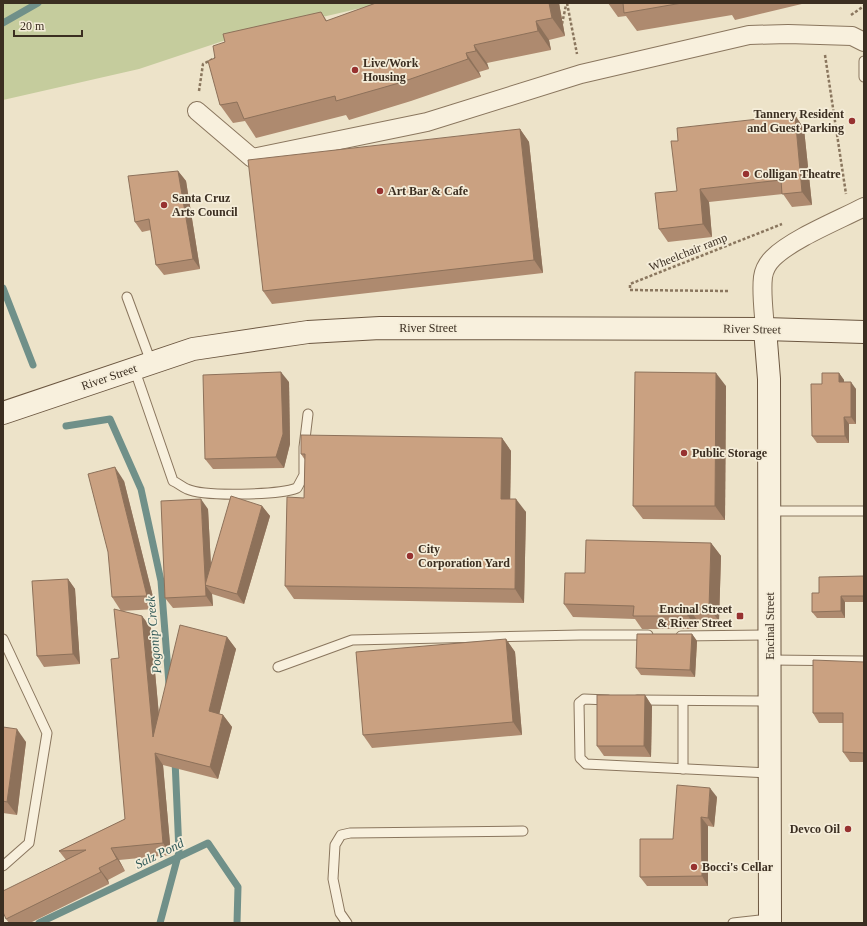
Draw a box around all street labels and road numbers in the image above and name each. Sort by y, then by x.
street label: Wheelchair ramp [647,230,729,274]
street label: River Street [399,321,457,335]
street label: River Street [723,321,782,337]
street label: River Street [79,361,139,393]
street label: Encinal Street [763,592,777,660]

